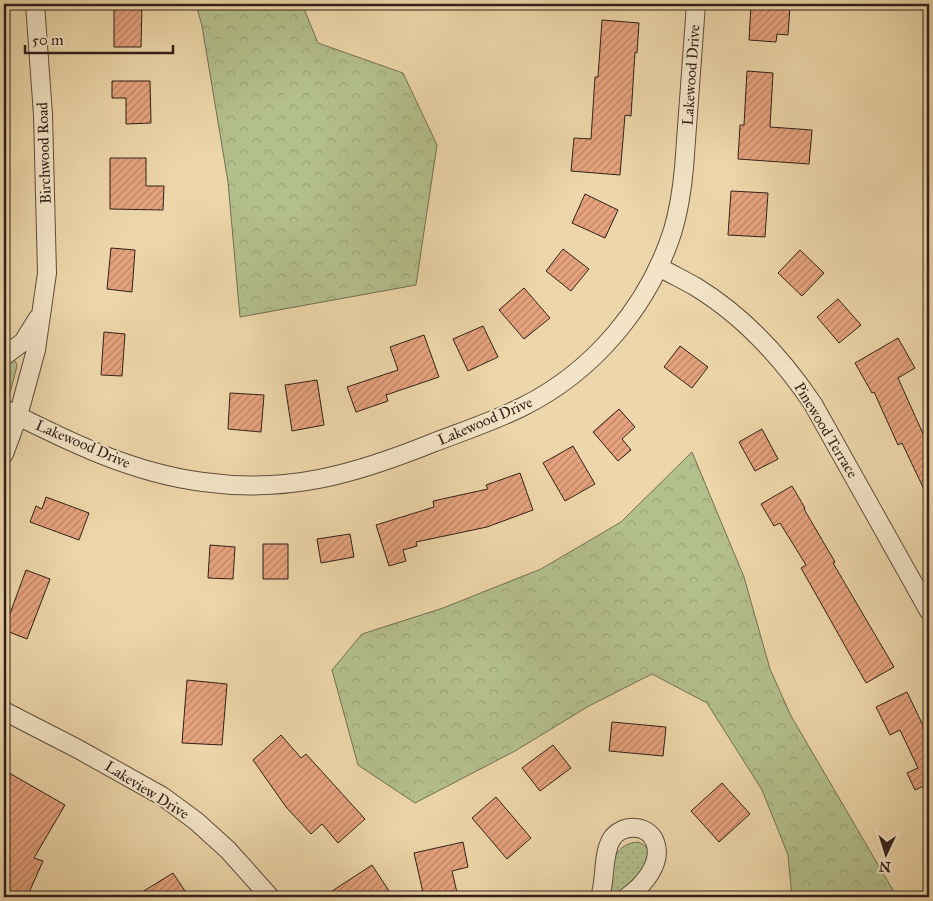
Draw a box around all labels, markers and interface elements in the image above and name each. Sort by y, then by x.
scale bar [25,22,172,54]
street label: Lakewood Drive [678,24,704,126]
text: 50 m [32,31,64,49]
street label: Birchwood Road [33,101,55,204]
street label: Pinewood Terrace [790,379,862,481]
street label: Lakewood Drive [435,393,535,449]
street label: Lakewood Drive [33,416,133,472]
street label: Lakeview Drive [102,757,192,823]
north arrow [860,828,910,878]
text: N [878,858,892,875]

